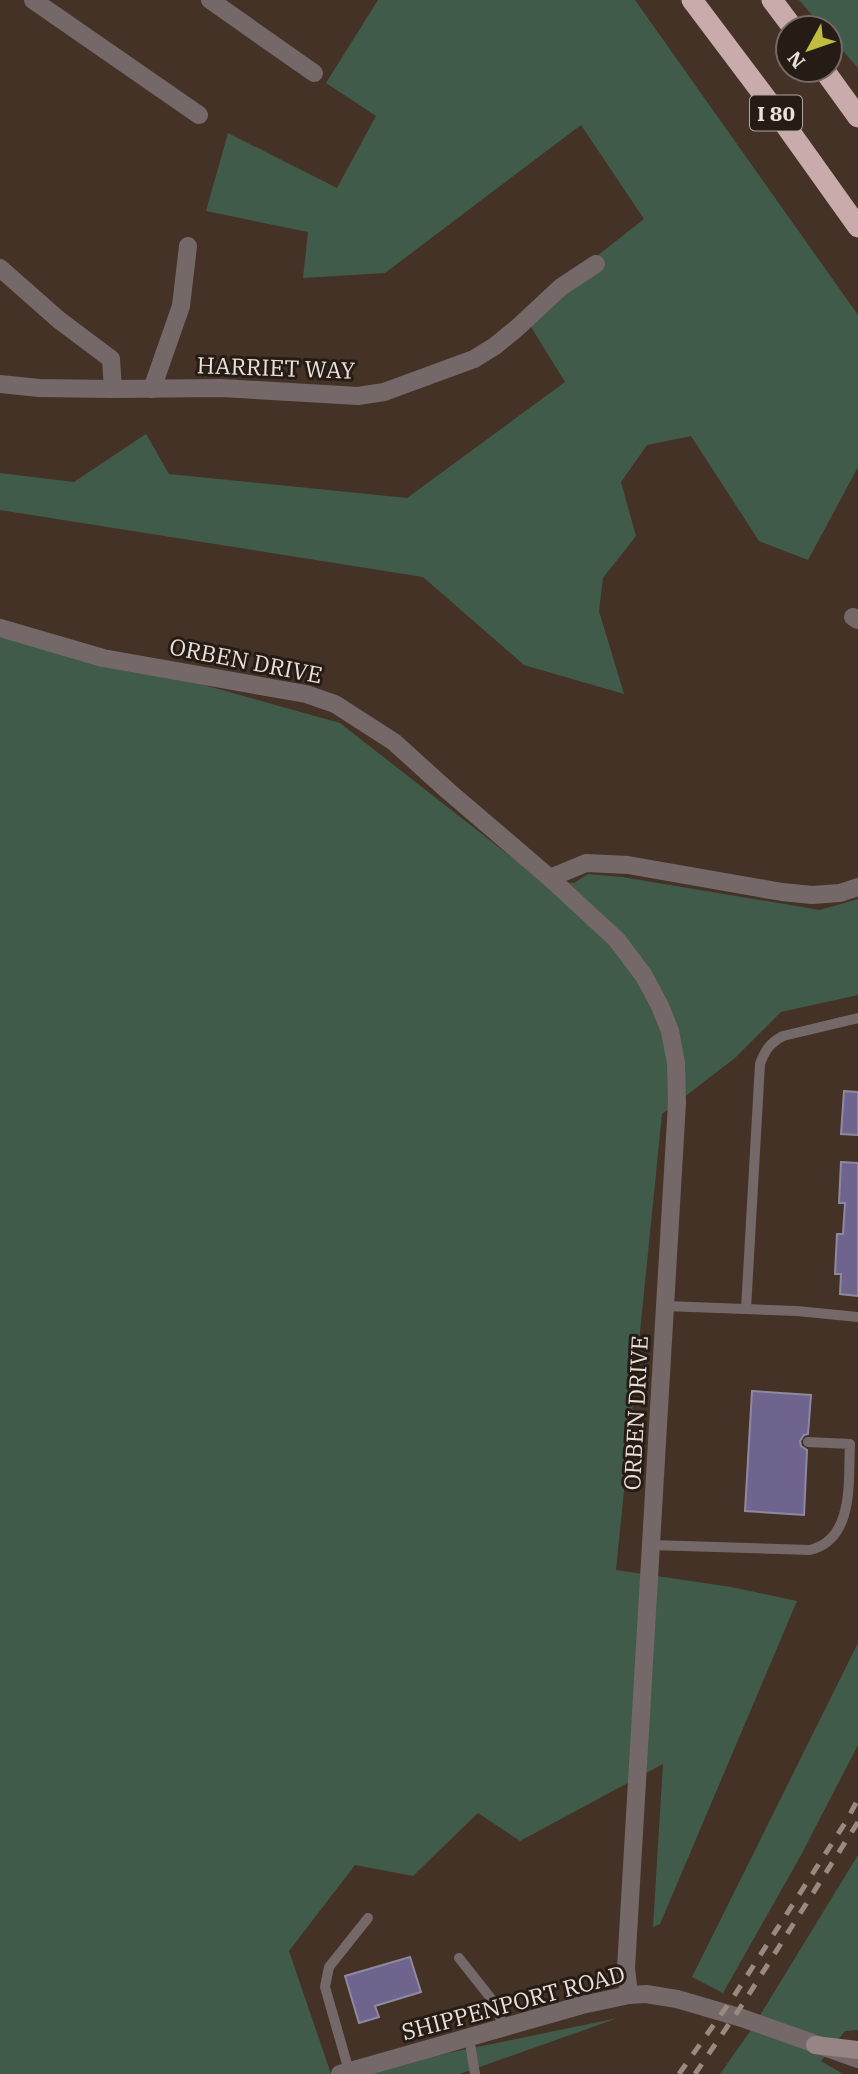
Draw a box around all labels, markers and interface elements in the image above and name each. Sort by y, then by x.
north arrow [774,14,844,84]
text: N [782,46,810,73]
road number: I 80 [750,96,802,130]
street label: HARRIET WAY [196,349,356,385]
street label: ORBEN DRIVE [167,630,325,690]
street label: ORBEN DRIVE [616,1335,654,1491]
street label: SHIPPENPORT ROAD [398,1958,628,2046]

